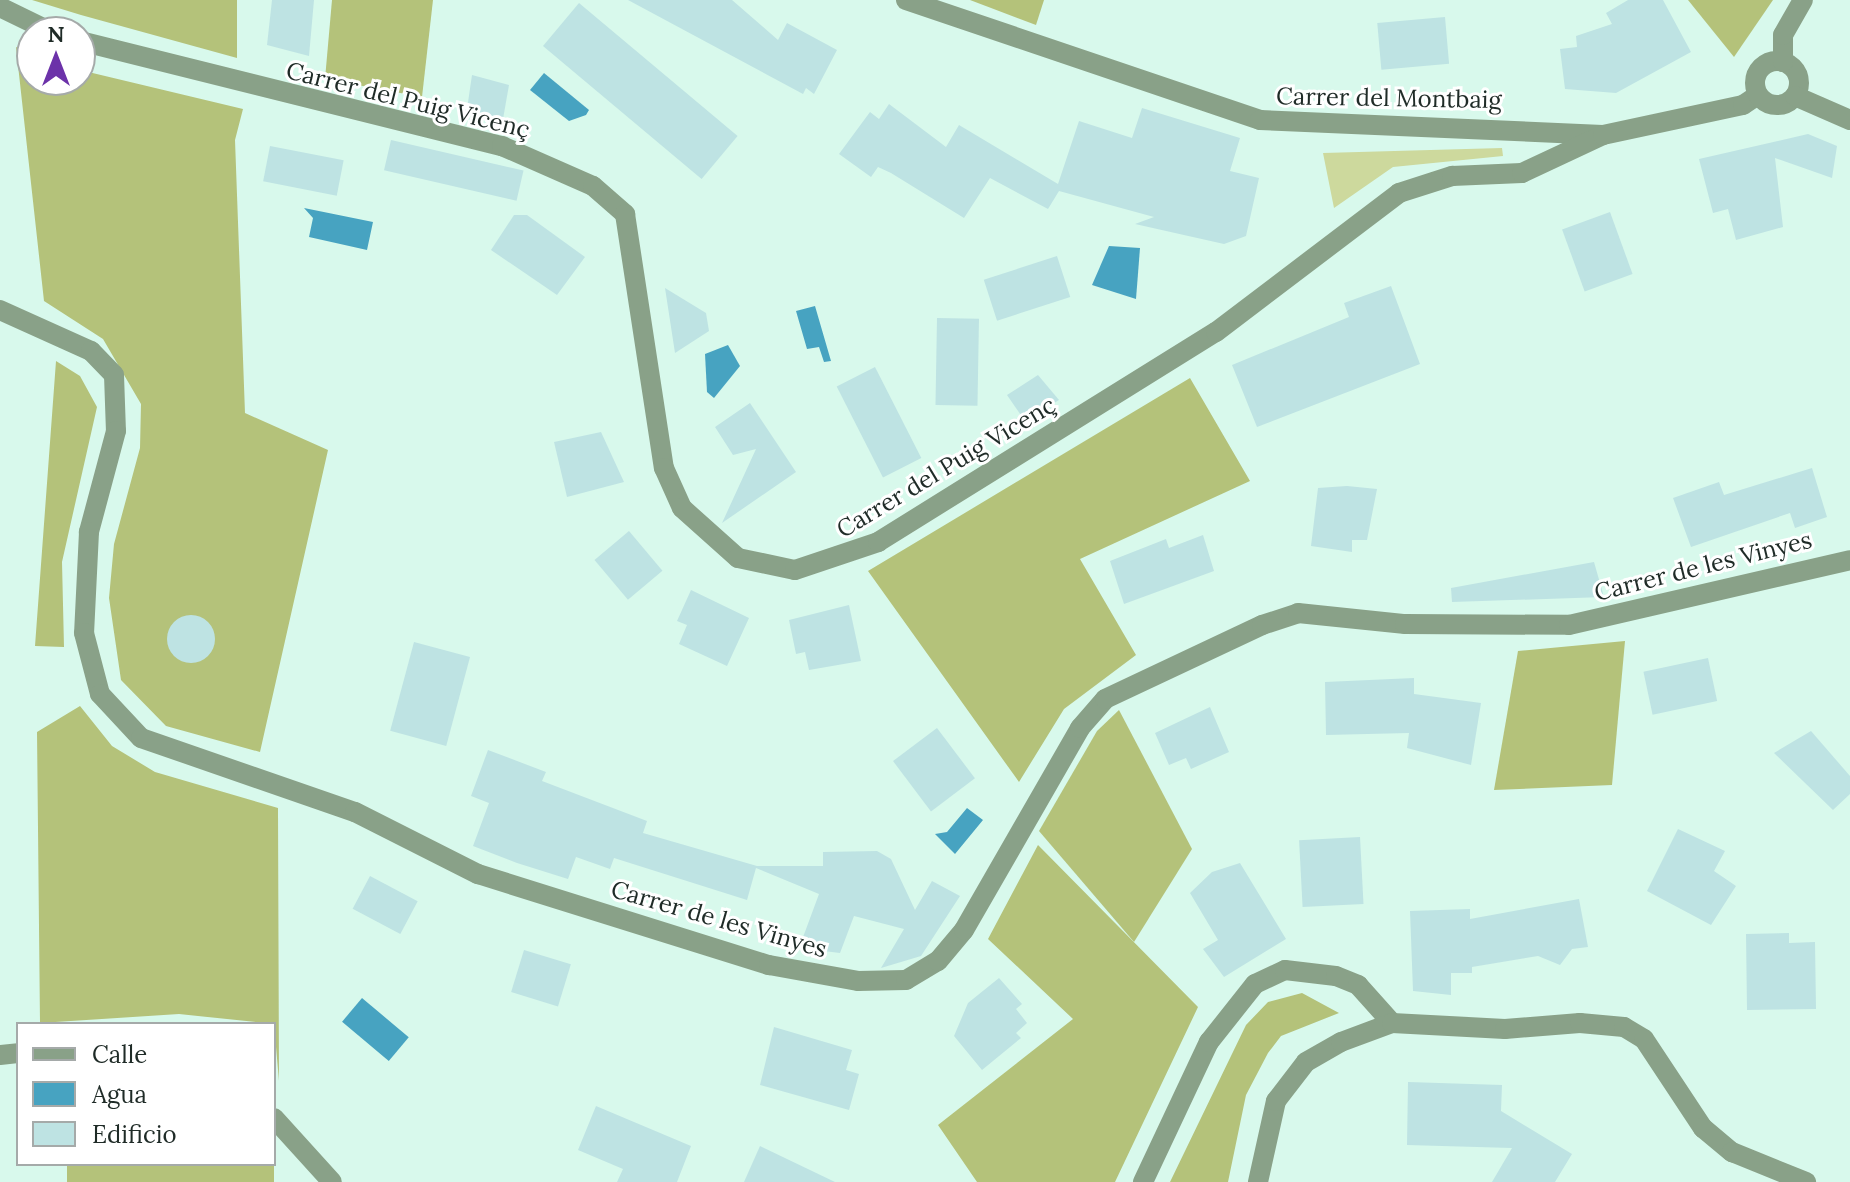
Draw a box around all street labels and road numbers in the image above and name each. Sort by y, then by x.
street label: Carrer del Puig Vicenç [283,56,533,144]
street label: Carrer del Montbaig [1276,82,1502,114]
street label: Carrer del Puig Vicenç [831,390,1061,544]
street label: Carrer de les Vinyes [1591,525,1815,607]
street label: Carrer de les Vinyes [608,874,830,964]

